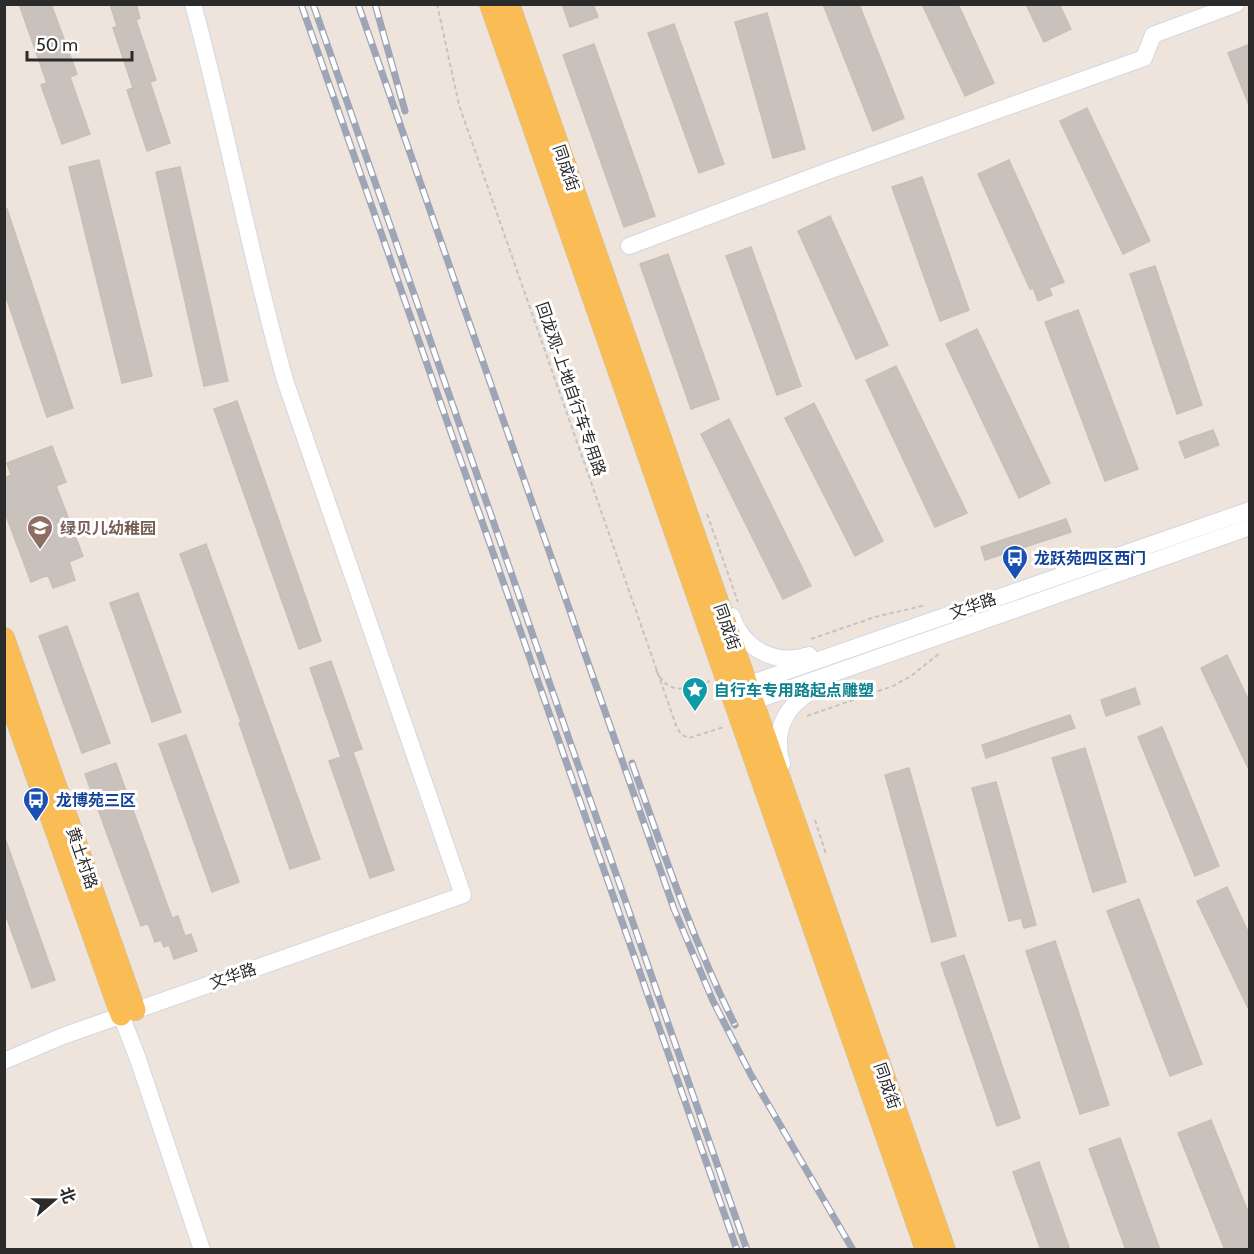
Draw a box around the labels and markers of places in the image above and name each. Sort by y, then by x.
school or university icon: 绿贝儿幼稚园 [25,513,55,551]
place label: 绿贝儿幼稚园 [60,519,156,538]
bus stop icon: 龙跃苑四区西门 [1000,543,1030,581]
place label: 龙跃苑四区西门 [1034,549,1146,568]
place icon: 自行车专用路起点雕塑 [680,675,710,713]
place label: 自行车专用路起点雕塑 [714,681,874,700]
bus stop icon: 龙博苑三区 [21,785,51,823]
place label: 龙博苑三区 [56,791,136,810]

